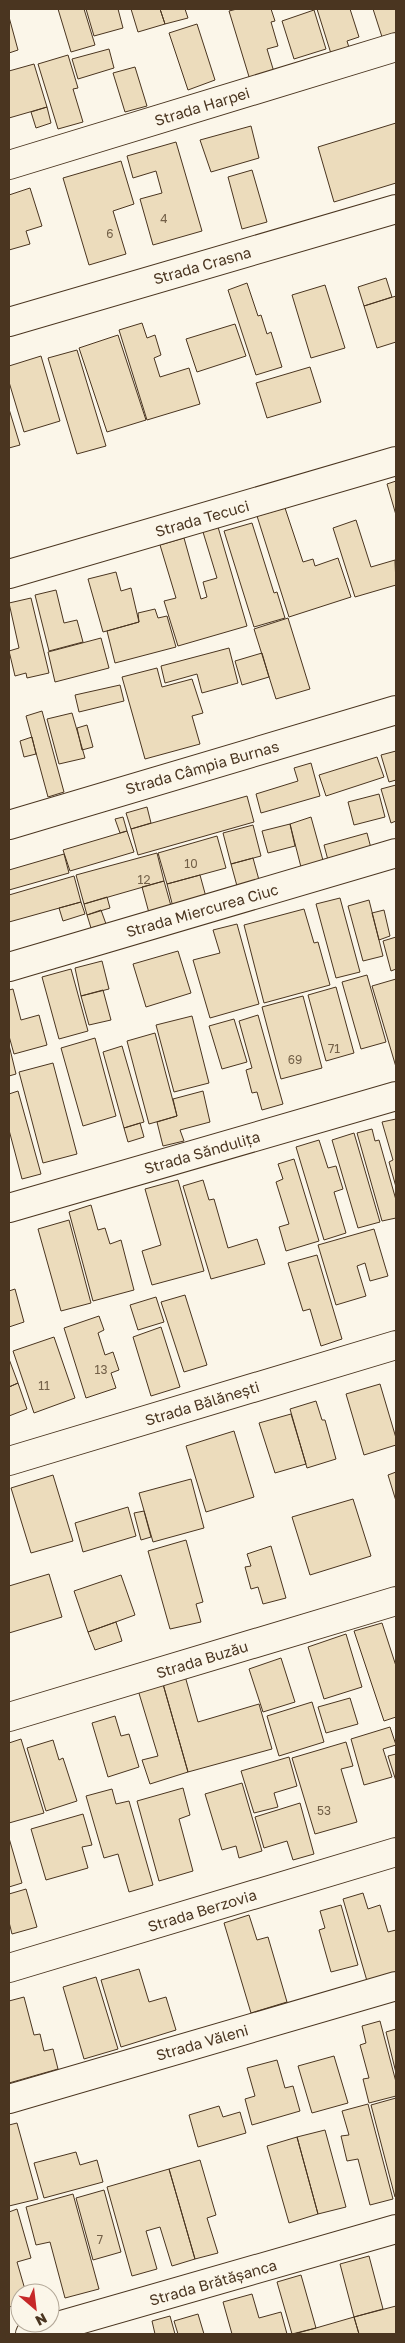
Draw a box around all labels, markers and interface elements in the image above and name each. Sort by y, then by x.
street label: Strada Harpei [152,83,252,129]
house number: 4 [160,211,168,226]
house number: 6 [106,226,114,241]
street label: Strada Crasna [151,242,253,288]
street label: Strada Tecuci [153,496,251,540]
street label: Strada Câmpia Burnas [123,736,281,798]
house number: 10 [184,856,198,871]
house number: 12 [138,872,150,887]
street label: Strada Miercurea Ciuc [124,880,280,940]
house number: 71 [328,1041,340,1056]
house number: 69 [288,1052,302,1067]
street label: Strada Săndulița [142,1127,262,1177]
house number: 13 [95,1362,107,1377]
street label: Strada Bălănești [143,1377,261,1429]
house number: 11 [38,1378,50,1393]
street label: Strada Buzău [154,1636,250,1682]
house number: 53 [317,1803,331,1818]
street label: Strada Berzovia [145,1885,259,1935]
street label: Strada Văleni [154,2020,250,2064]
house number: 7 [97,2232,103,2247]
street label: Strada Brătășanca [147,2255,279,2309]
north arrow [10,2283,60,2333]
text: N [33,2310,50,2330]

